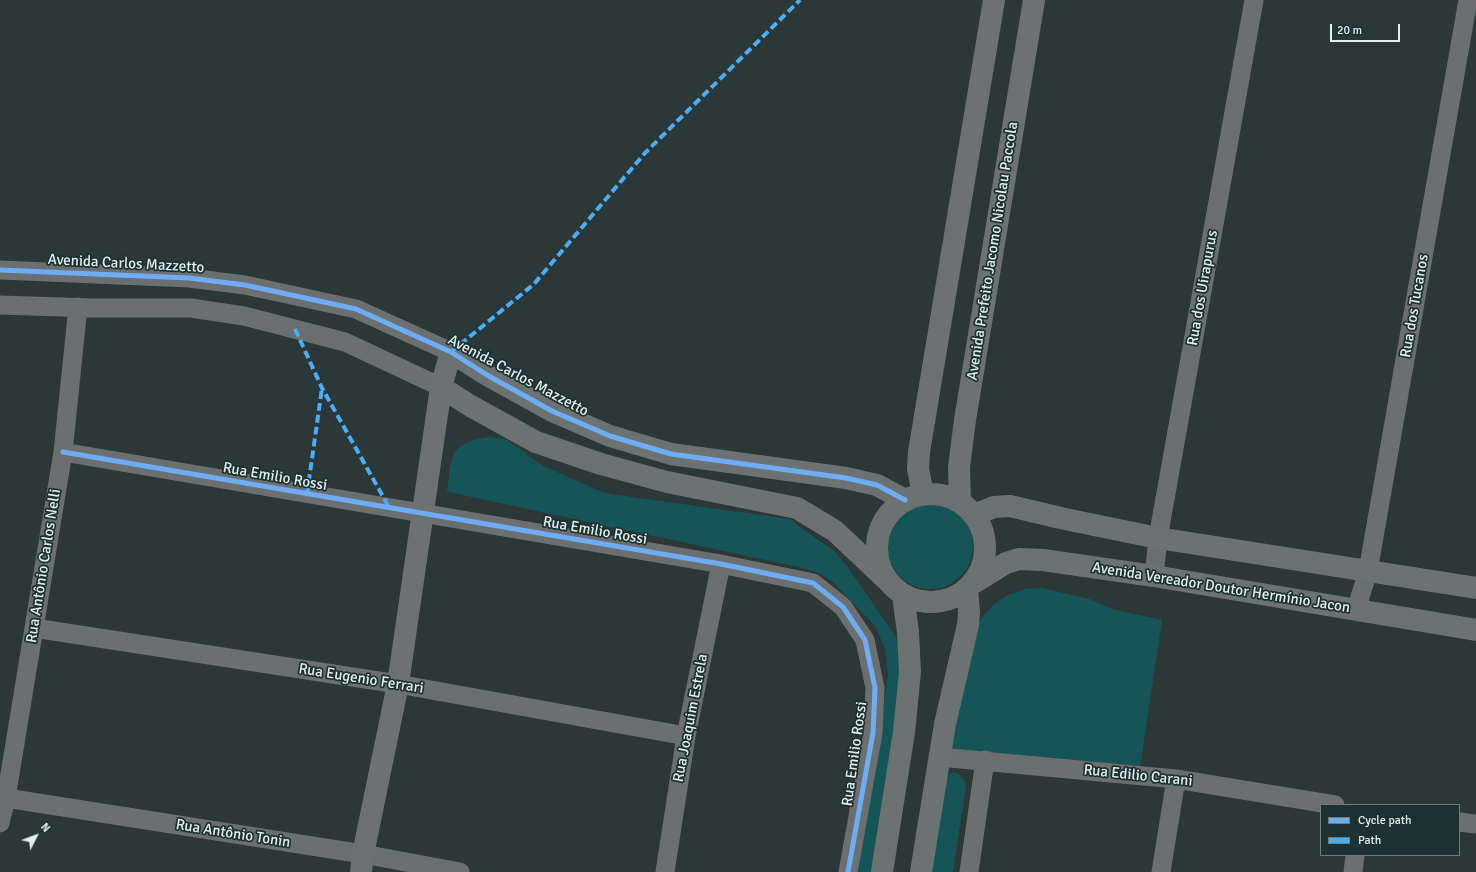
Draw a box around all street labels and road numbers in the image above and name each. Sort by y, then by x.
street label: Avenida Prefeito Jacomo Nicolau Paccola [964,120,1022,382]
street label: Rua dos Uirapurus [1184,229,1222,347]
street label: Avenida Carlos Mazzetto [47,251,205,277]
street label: Rua dos Tucanos [1397,253,1433,359]
street label: Avenida Carlos Mazzetto [445,331,591,421]
street label: Rua Emilio Rossi [221,459,329,495]
street label: Rua Antônio Carlos Nelli [23,488,65,644]
street label: Rua Emilio Rossi [541,513,649,549]
street label: Avenida Vereador Doutor Hermínio Jacon [1091,559,1351,617]
street label: Rua Joaquim Estrela [670,652,712,784]
street label: Rua Eugenio Ferrari [297,660,425,698]
street label: Rua Emilio Rossi [839,700,871,808]
street label: Rua Edilio Carani [1083,761,1193,791]
street label: Rua Antônio Tonin [174,816,292,852]

